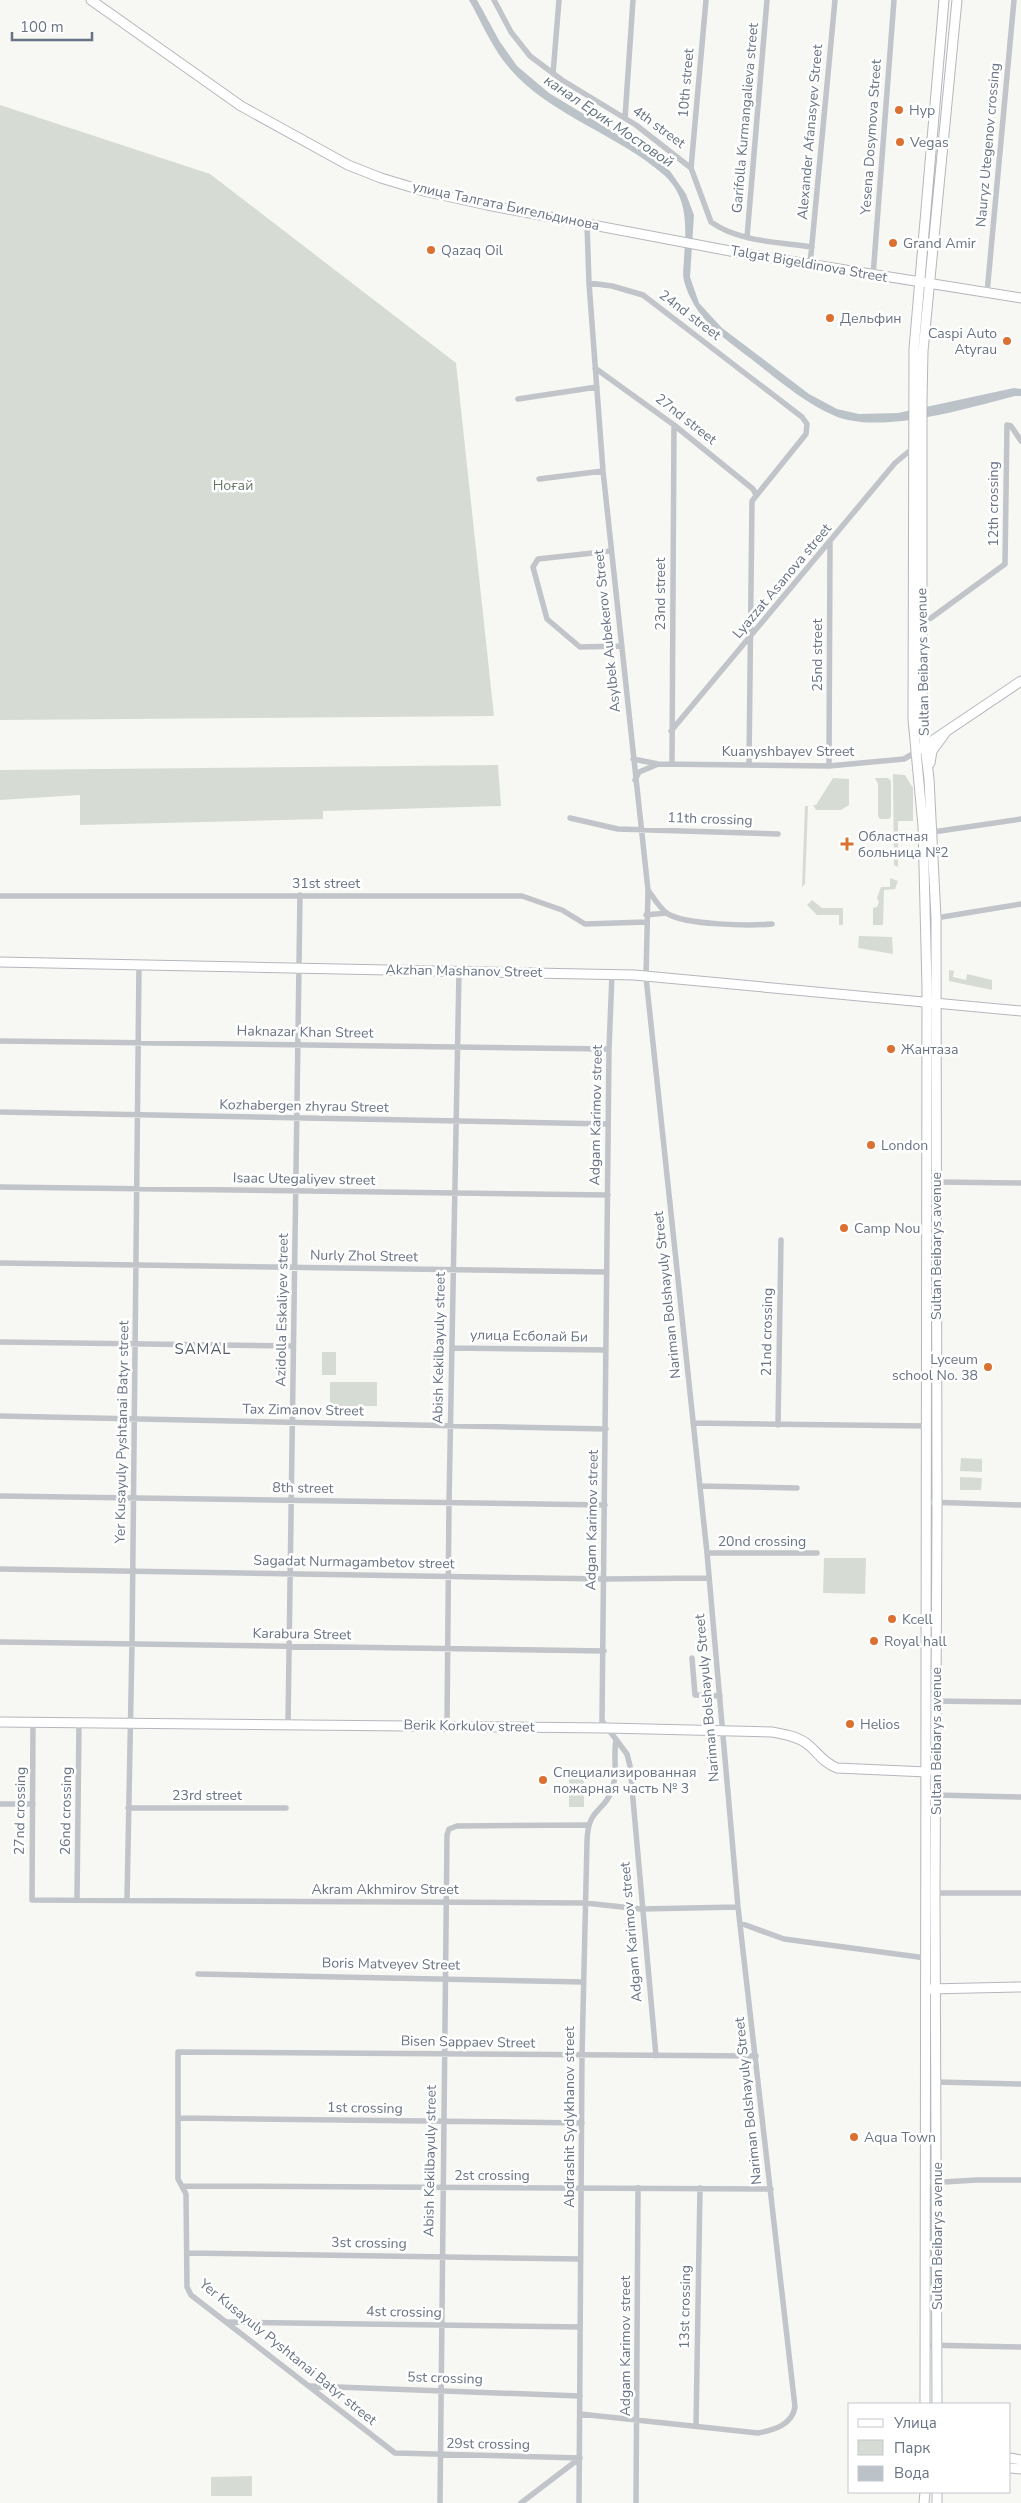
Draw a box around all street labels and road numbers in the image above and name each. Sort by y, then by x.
street label: Garifolla Kurmangalieva street [727,22,763,214]
street label: Alexander Afanasyev Street [793,43,827,221]
street label: 10th street [674,47,699,118]
street label: Yesena Dosymova Street [856,59,886,216]
street label: Nauryz Utegenov crossing [971,62,1005,228]
street label: 4th street [629,101,689,153]
street label: улица Талгата Бигельдинова [411,177,601,235]
street label: Talgat Bigeldinova Street [729,241,889,287]
street label: 24nd street [655,286,725,345]
street label: 27nd street [651,389,721,449]
street label: 12th crossing [984,461,1003,547]
street label: Lyazzat Asanova street [728,519,836,642]
street label: Asylbek Aubekerov Street [589,548,625,713]
street label: 23nd street [651,558,670,630]
street label: Sultan Beibarys avenue [912,588,934,736]
street label: 25nd street [808,619,827,691]
street label: Kuanyshbayev Street [722,742,854,761]
street label: 11th crossing [667,808,753,830]
street label: 31st street [292,874,360,893]
street label: Akzhan Mashanov Street [386,960,543,982]
street label: Haknazar Khan Street [236,1021,374,1043]
street label: Adgam Karimov street [585,1044,607,1185]
street label: Kozhabergen zhyrau Street [219,1095,389,1117]
street label: Isaac Utegaliyev street [233,1168,375,1190]
street label: Sultan Beibarys avenue [927,1172,946,1320]
street label: Nariman Bolshayuly Street [649,1210,685,1380]
street label: Azidolla Eskaliyev street [271,1233,293,1387]
street label: Nurly Zhol Street [310,1246,418,1266]
street label: Abish Kekilbayuly street [428,1272,450,1424]
street label: 21nd crossing [757,1288,777,1376]
street label: Yer Kusayuly Pyshtanai Batyr street [111,1320,133,1545]
street label: улица Есболай Би [470,1325,588,1347]
street label: Tax Zimanov Street [242,1399,364,1421]
street label: Adgam Karimov street [581,1449,603,1590]
street label: 8th street [272,1478,334,1498]
street label: 20nd crossing [718,1532,806,1551]
street label: Sagadat Nurmagambetov street [253,1551,455,1573]
street label: Nariman Bolshayuly Street [690,1613,724,1783]
street label: Karabura Street [252,1624,352,1644]
street label: Sultan Beibarys avenue [927,1667,946,1815]
street label: Berik Korkulov street [403,1715,535,1737]
street label: 27nd crossing [10,1767,30,1855]
street label: 26nd crossing [56,1767,76,1855]
street label: 23rd street [172,1786,242,1805]
street label: Adgam Karimov street [615,1861,647,2003]
street label: Akram Akhmirov Street [311,1880,459,1899]
street label: Boris Matveyev Street [322,1953,460,1975]
street label: Nariman Bolshayuly Street [730,2016,766,2186]
street label: Abdrashit Sydykhanov street [560,2026,579,2208]
street label: Bisen Sappaev Street [401,2031,536,2053]
street label: Abish Kekilbayuly street [419,2085,441,2237]
street label: 1st crossing [327,2098,403,2118]
street label: Sultan Beibarys avenue [928,2162,947,2310]
street label: 2st crossing [454,2166,530,2185]
street label: 3st crossing [331,2233,407,2253]
street label: 13st crossing [675,2265,695,2349]
street label: Yer Kusayuly Pyshtanai Batyr street [195,2274,381,2430]
street label: Adgam Karimov street [616,2276,635,2416]
street label: 4st crossing [366,2302,442,2322]
street label: 5st crossing [407,2367,483,2389]
street label: 29st crossing [446,2434,530,2454]

